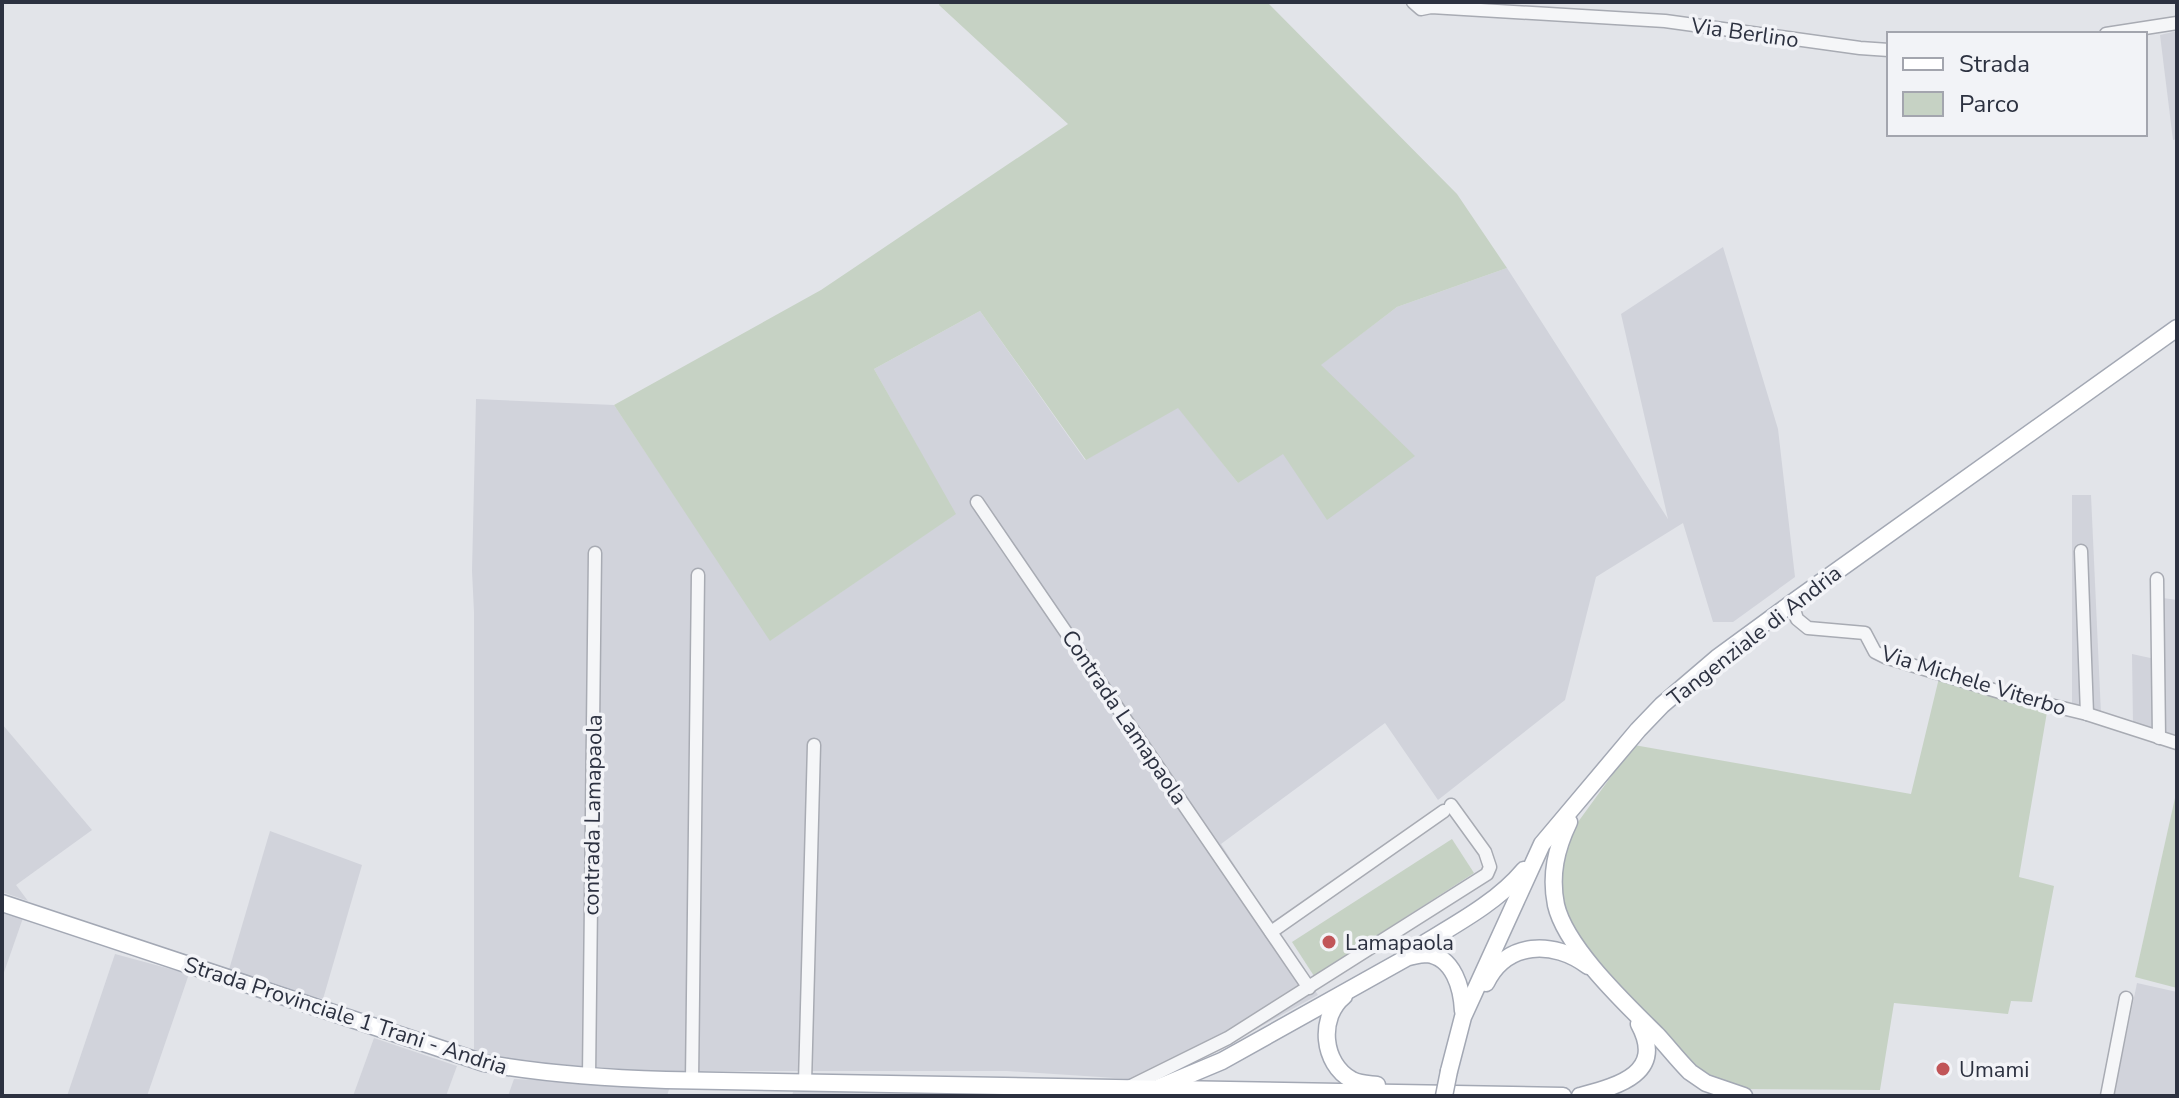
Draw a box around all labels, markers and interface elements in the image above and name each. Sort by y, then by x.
street label: Via Berlino [1688,10,1801,55]
legend [1887,32,2147,136]
text: Strada [1959,48,2030,80]
text: Parco [1959,88,2019,120]
street label: Tangenziale di Andria [1661,558,1848,713]
street label: Contrada Lamapaola [1054,624,1194,811]
street label: Via Michele Viterbo [1876,638,2070,723]
street label: contrada Lamapaola [576,714,610,916]
place label: Lamapaola [1345,928,1454,958]
marker: Lamapaola [1320,933,1338,951]
street label: Strada Provinciale 1 Trani - Andria [180,949,511,1082]
place label: Umami [1959,1055,2029,1085]
marker: Umami [1934,1060,1952,1078]

